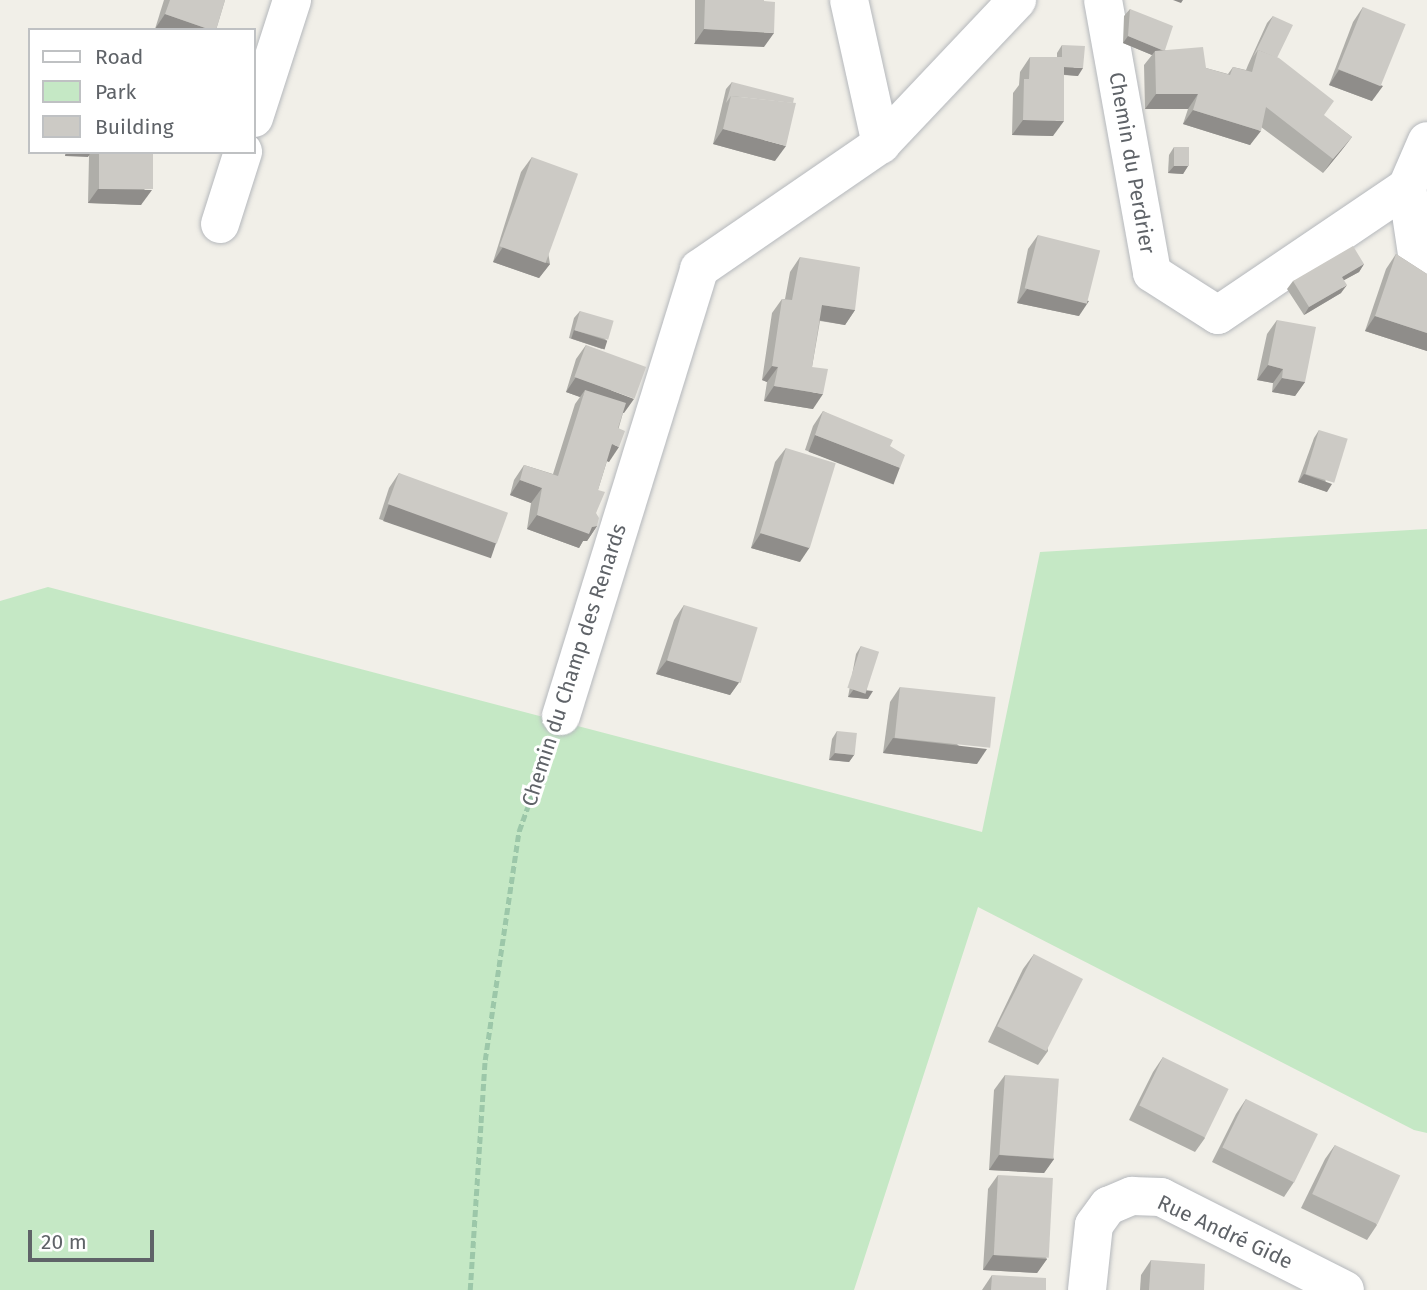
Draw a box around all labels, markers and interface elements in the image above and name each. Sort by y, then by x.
legend [28,28,256,154]
text: Road [95,44,143,70]
street label: Chemin du Perdrier [1104,70,1160,256]
text: Park [95,79,136,105]
text: Building [95,114,174,140]
street label: Chemin du Champ des Renards [516,521,632,809]
street label: Rue André Gide [1153,1190,1297,1274]
scale bar [32,1216,158,1260]
text: 20 m [41,1229,87,1255]

